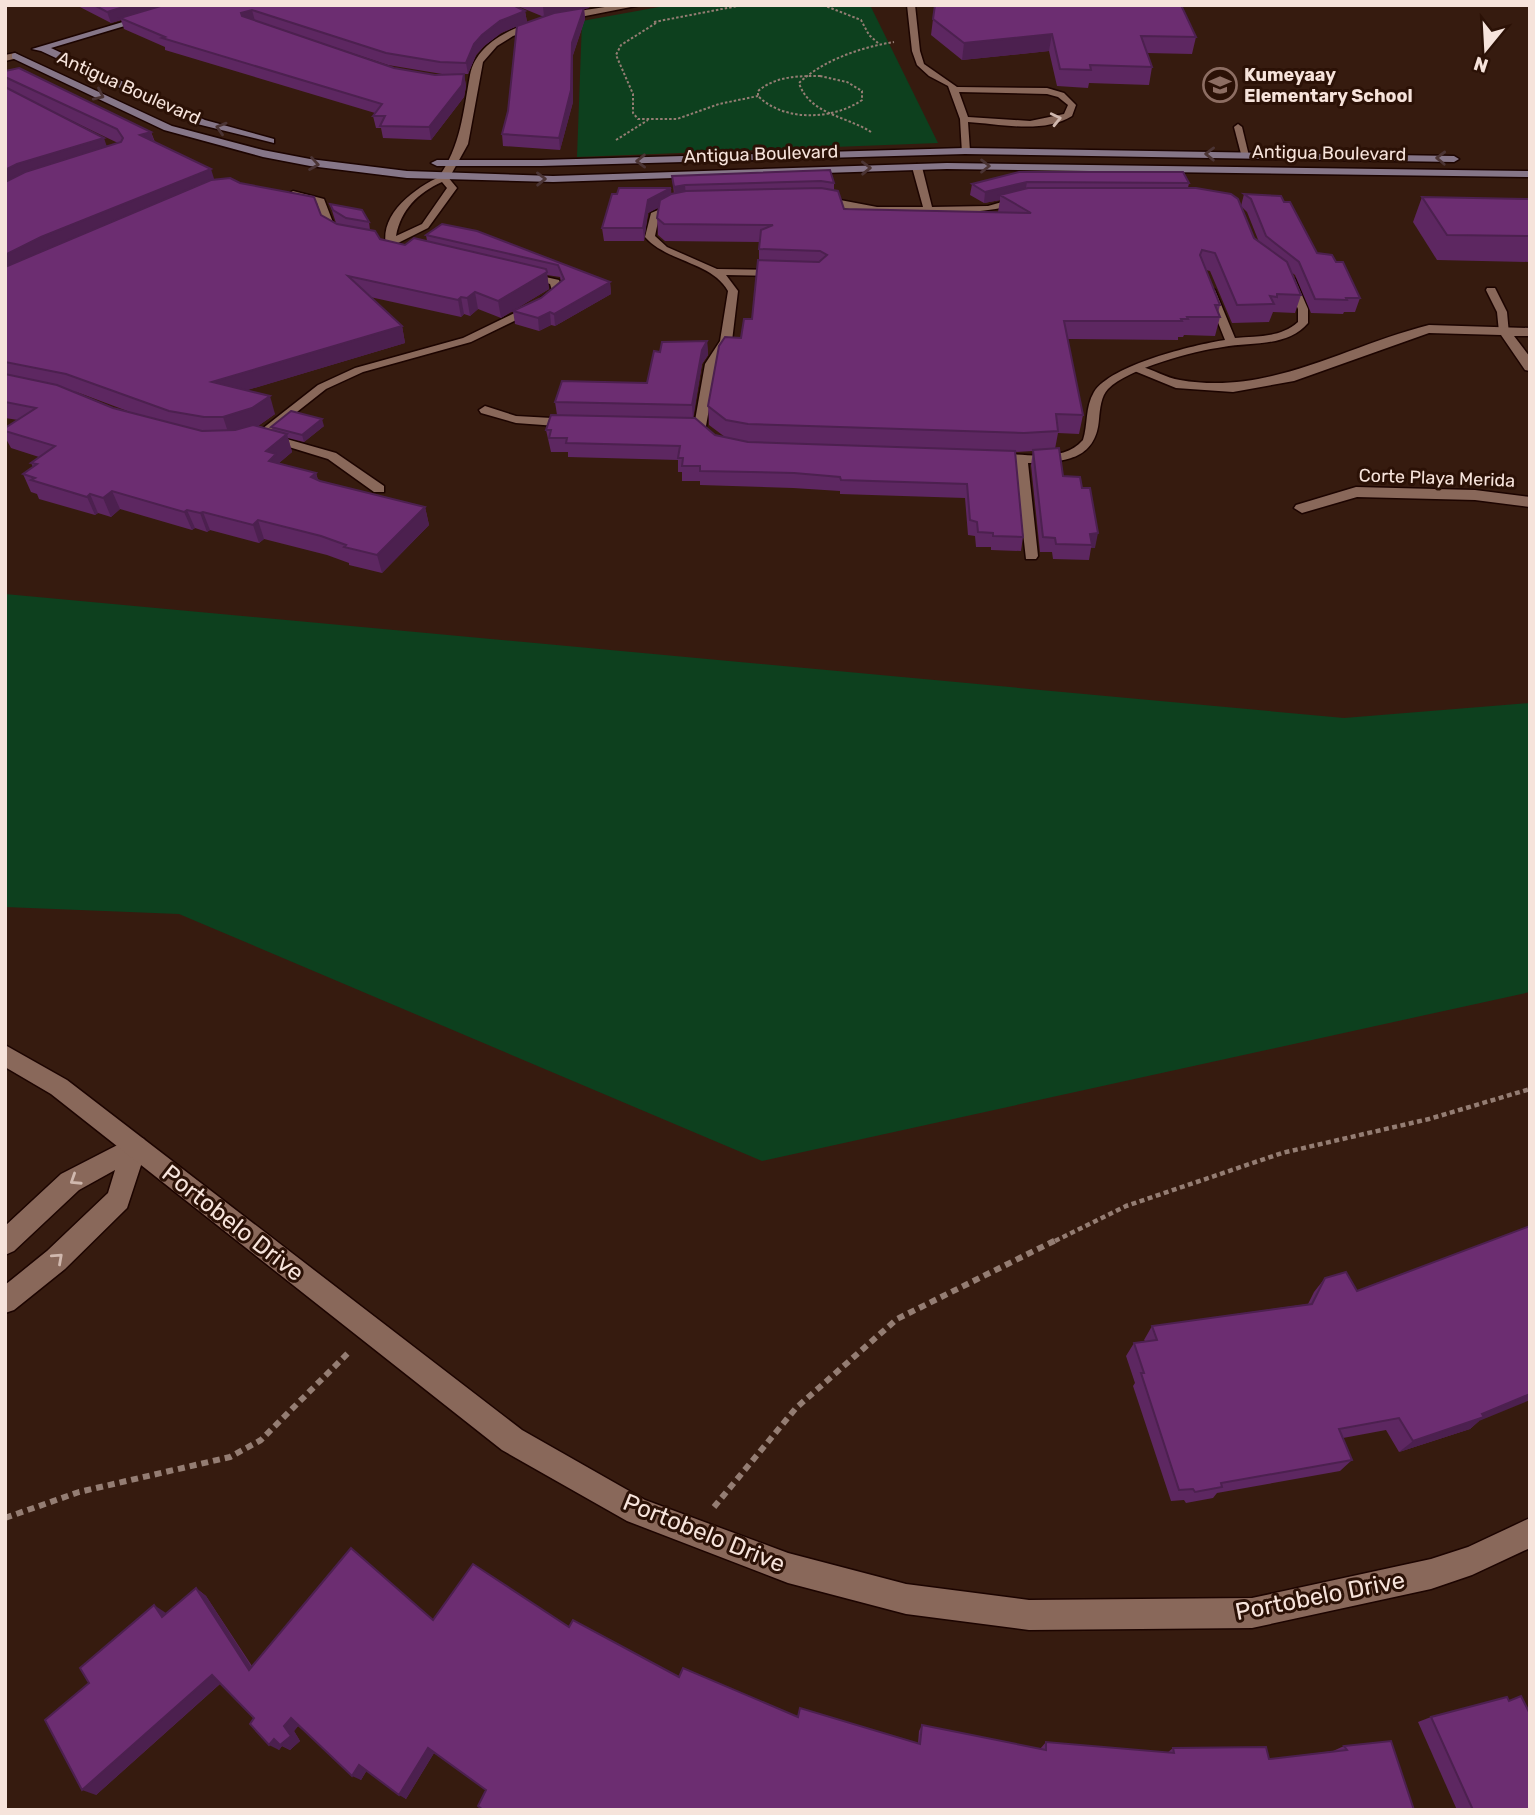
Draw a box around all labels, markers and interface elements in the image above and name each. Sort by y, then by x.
north arrow [1451,14,1521,84]
street label: Antigua Boulevard [54,47,204,129]
text: N [1471,52,1491,78]
place label: Kumeyaay Elementary School [1244,64,1413,107]
school or university icon: Kumeyaay Elementary School [1201,66,1239,104]
one-way arrow [92,87,104,101]
one-way arrow [1050,112,1062,127]
one-way arrow [215,122,227,136]
street label: Antigua Boulevard [683,140,839,168]
street label: Antigua Boulevard [1252,141,1406,165]
one-way arrow [1204,146,1215,161]
one-way arrow [1435,151,1446,166]
one-way arrow [635,153,646,169]
one-way arrow [308,156,320,171]
one-way arrow [980,158,991,174]
one-way arrow [861,161,872,176]
one-way arrow [536,171,547,187]
street label: Corte Playa Merida [1358,464,1516,492]
street label: Portobelo Drive [157,1159,309,1287]
one-way arrow [70,1172,83,1185]
one-way arrow [50,1254,63,1266]
street label: Portobelo Drive [619,1488,789,1578]
street label: Portobelo Drive [1233,1566,1407,1626]

